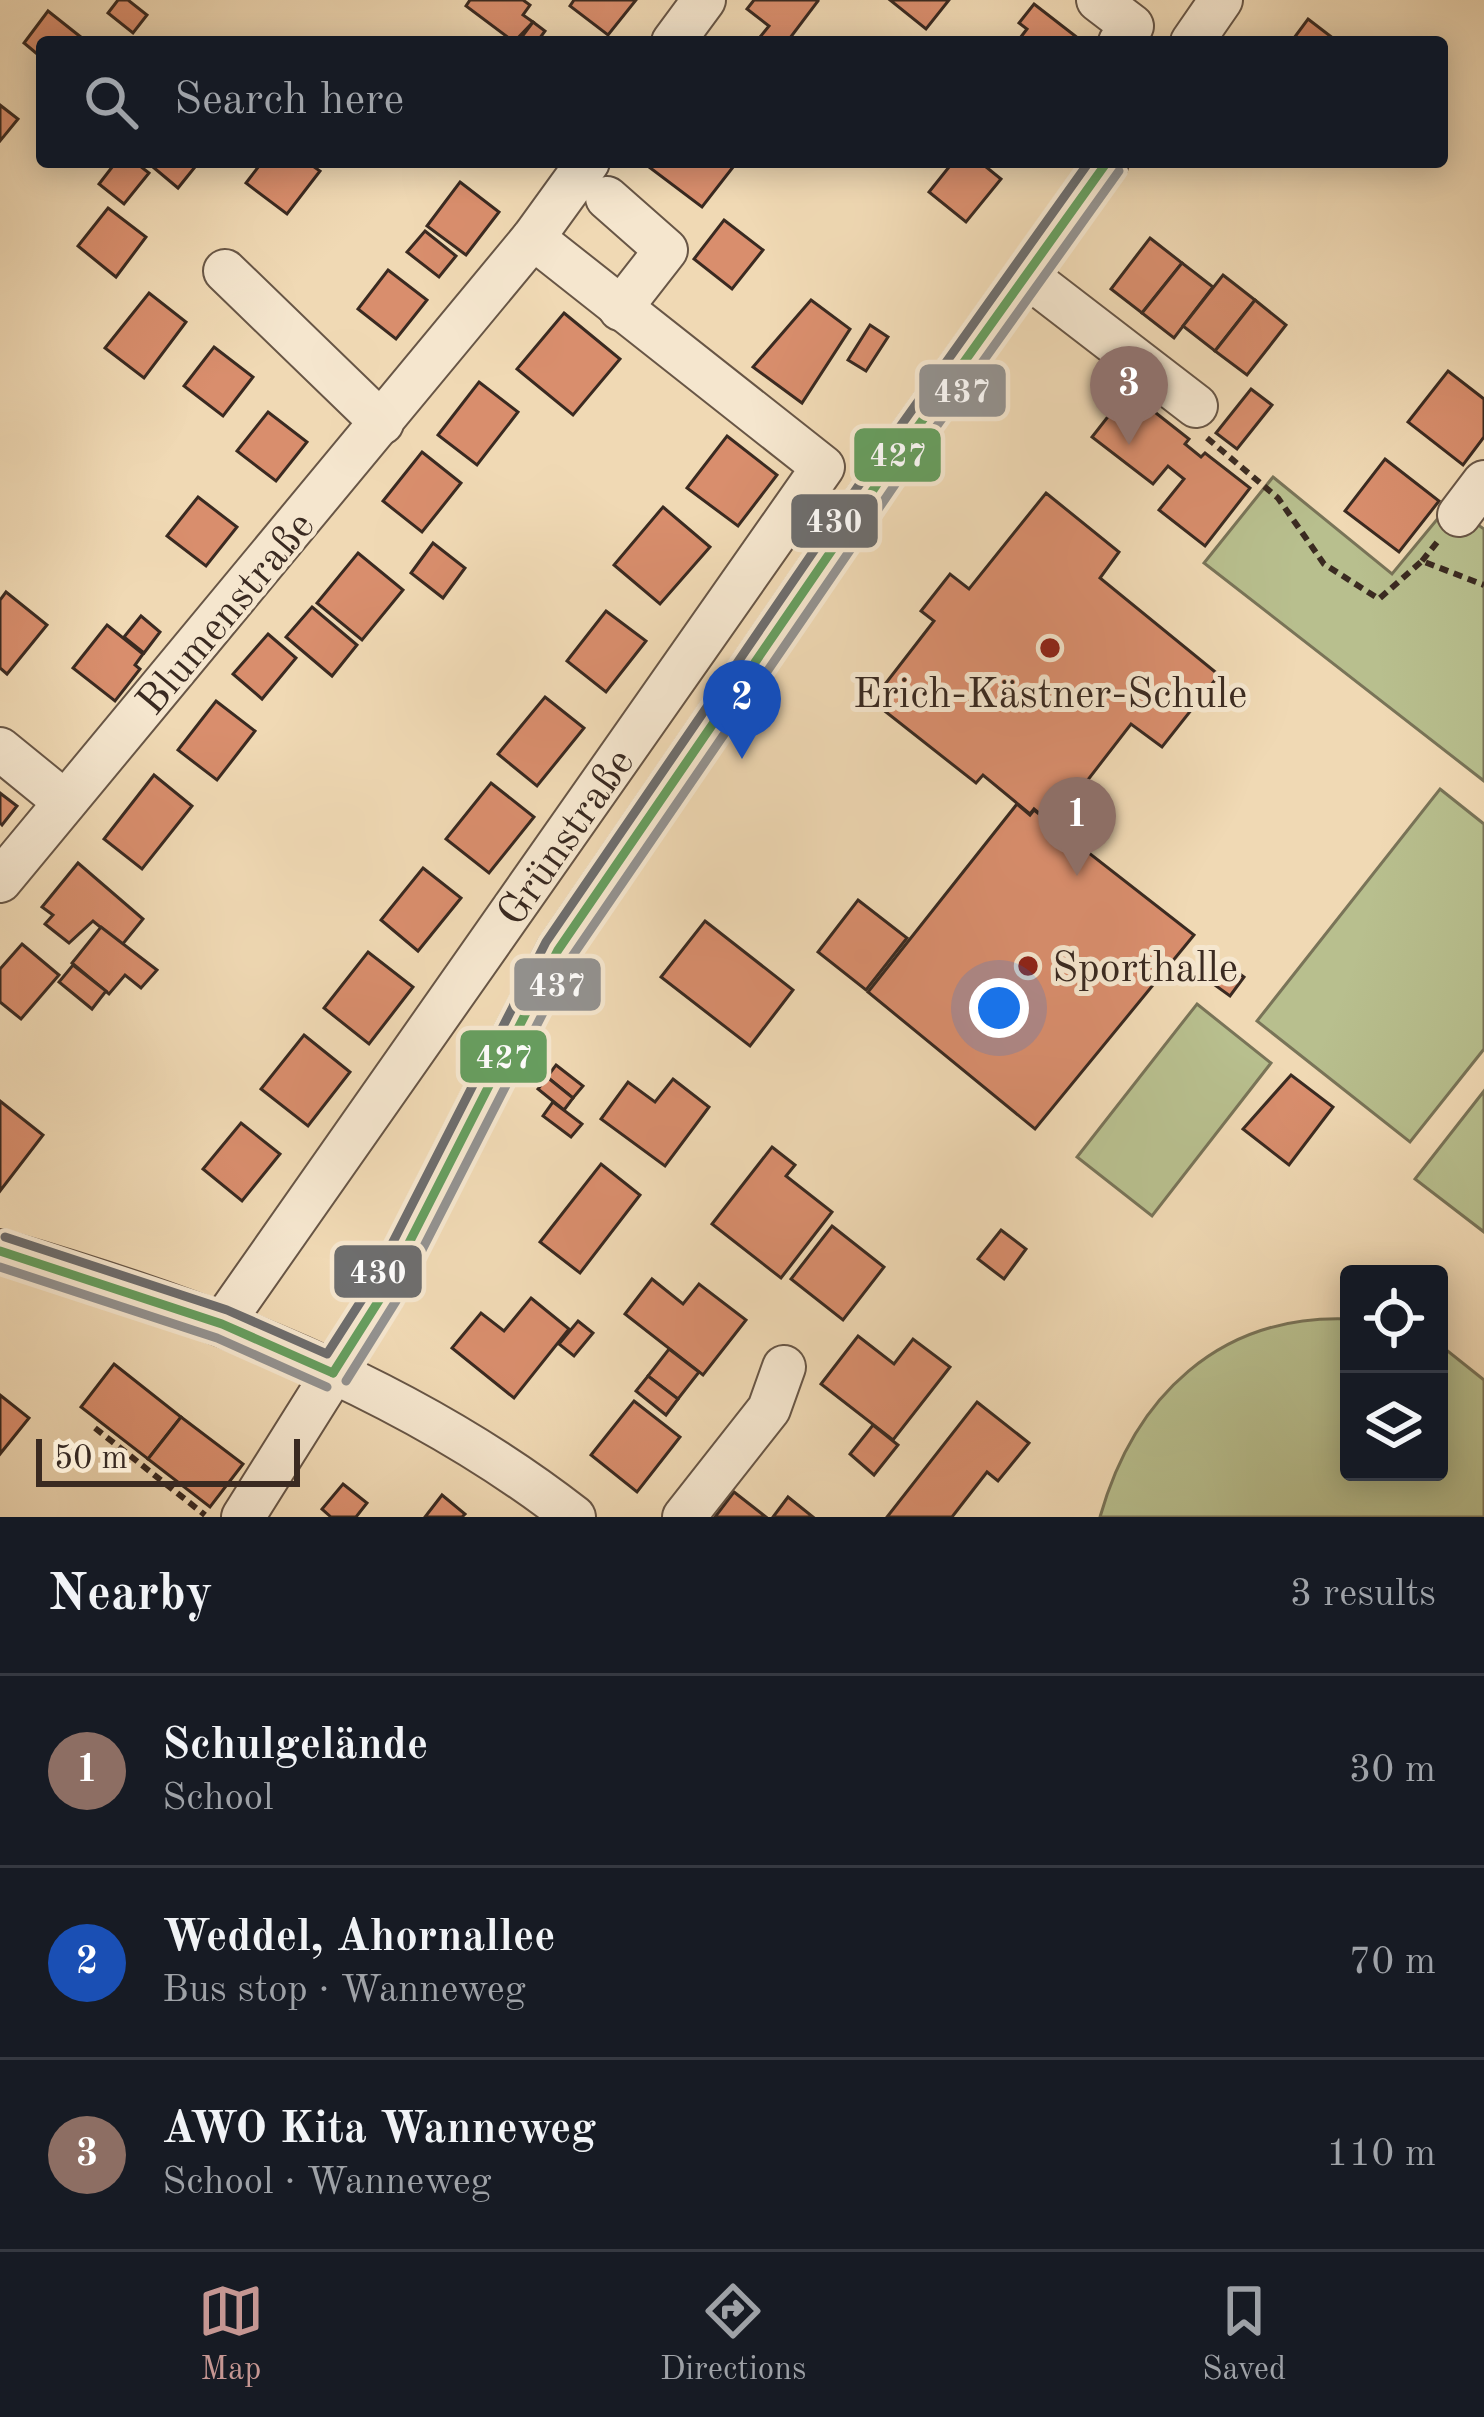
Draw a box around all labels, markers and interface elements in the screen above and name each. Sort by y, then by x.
search box [36,36,1448,168]
icon: search [78,69,144,135]
text: Search here [174,79,404,124]
pin: 3 [1090,346,1168,445]
line badge: 437 [917,362,1008,419]
text: 437 [933,377,991,410]
line badge: 427 [852,426,943,484]
text: 427 [869,441,927,474]
line badge: 430 [789,492,880,550]
street label: Blumenstraße [130,505,324,724]
text: 430 [805,507,863,540]
marker: Erich-Kästner-Schule [1037,635,1063,661]
pin: 2 [703,660,781,759]
place label: Erich-Kästner-Schule [853,675,1247,717]
street label: Grünstraße [491,742,643,934]
pin: 1 [1038,777,1116,876]
place label: Sporthalle [1052,949,1238,991]
marker: Sporthalle [1015,953,1041,979]
line badge: 437 [512,956,603,1013]
text: 437 [528,971,586,1004]
your location [969,978,1029,1038]
line badge: 427 [458,1028,549,1085]
text: 427 [475,1043,533,1076]
line badge: 430 [332,1243,424,1300]
text: 430 [349,1258,407,1291]
map controls [1340,1265,1448,1481]
button: locate [1340,1265,1448,1373]
button: layers [1340,1373,1448,1481]
scale bar [36,1433,300,1486]
text: 50 m [54,1443,128,1476]
text: Nearby [48,1570,213,1621]
text: 3 results [1290,1575,1436,1614]
text: Schulgelände [162,1724,428,1769]
text: 1 [76,1751,98,1790]
text: 30 m [1349,1751,1436,1790]
text: School [162,1779,274,1818]
text: Weddel, Ahornallee [162,1916,555,1961]
text: 2 [76,1943,98,1982]
text: 70 m [1349,1943,1436,1982]
text: Bus stop · Wanneweg [162,1971,526,2010]
text: AWO Kita Wanneweg [162,2108,596,2153]
text: 3 [76,2135,98,2174]
text: 110 m [1326,2135,1436,2174]
text: School · Wanneweg [162,2163,492,2202]
tab: Map [198,2278,264,2391]
tab: Directions [660,2278,806,2391]
tab: Saved [1202,2278,1286,2391]

